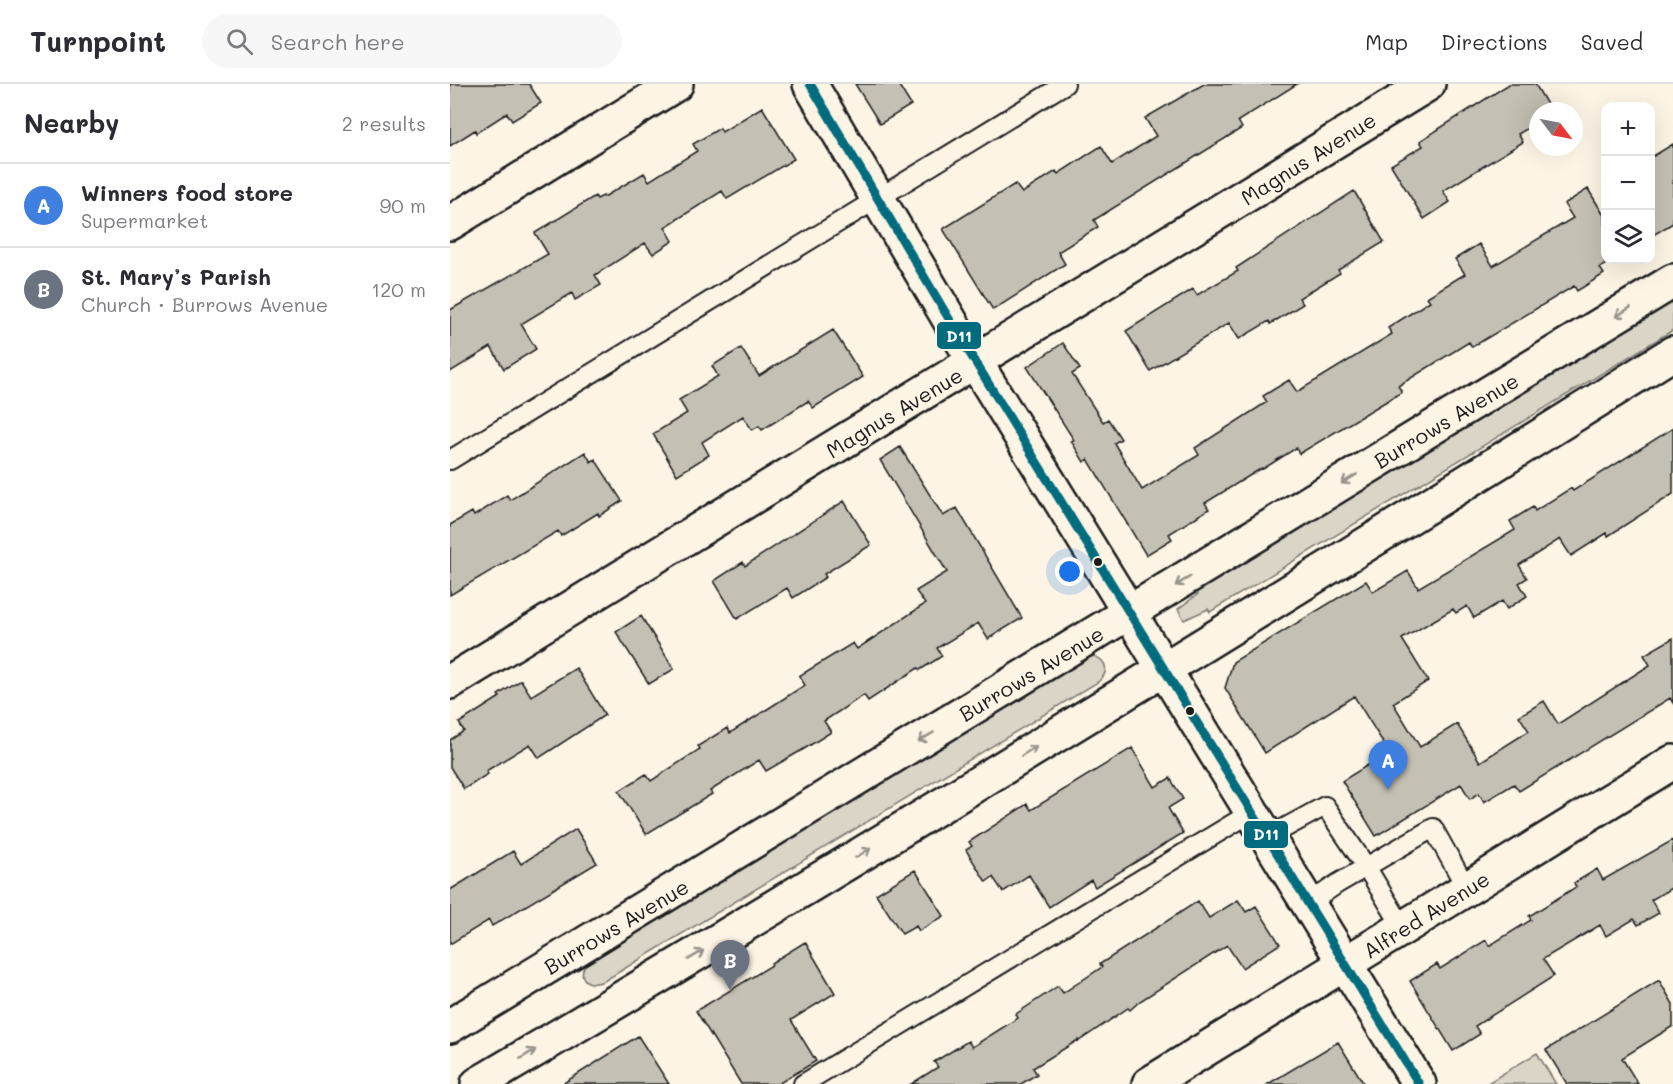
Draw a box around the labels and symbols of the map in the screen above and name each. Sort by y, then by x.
north arrow [1529,102,1583,156]
street label: Magnus Avenue [1235,106,1381,210]
one-way arrow [1615,306,1632,318]
line badge: D11 [936,321,982,350]
text: D11 [946,325,972,346]
street label: Magnus Avenue [821,361,967,463]
street label: Burrows Avenue [1369,366,1523,474]
one-way arrow [1341,473,1358,485]
unlabelled marker [1092,556,1104,568]
your location [1055,557,1084,586]
one-way arrow [1174,574,1191,587]
street label: Burrows Avenue [954,619,1108,727]
unlabelled marker [1184,705,1196,717]
one-way arrow [918,731,935,743]
pin: A [1368,740,1408,790]
one-way arrow [1020,745,1037,757]
line badge: D11 [1243,820,1289,849]
text: D11 [1253,823,1279,844]
one-way arrow [854,847,871,859]
street label: Alfred Avenue [1358,864,1494,964]
street label: Burrows Avenue [539,872,693,980]
pin: B [710,940,750,990]
one-way arrow [687,948,704,960]
one-way arrow [519,1048,536,1060]

